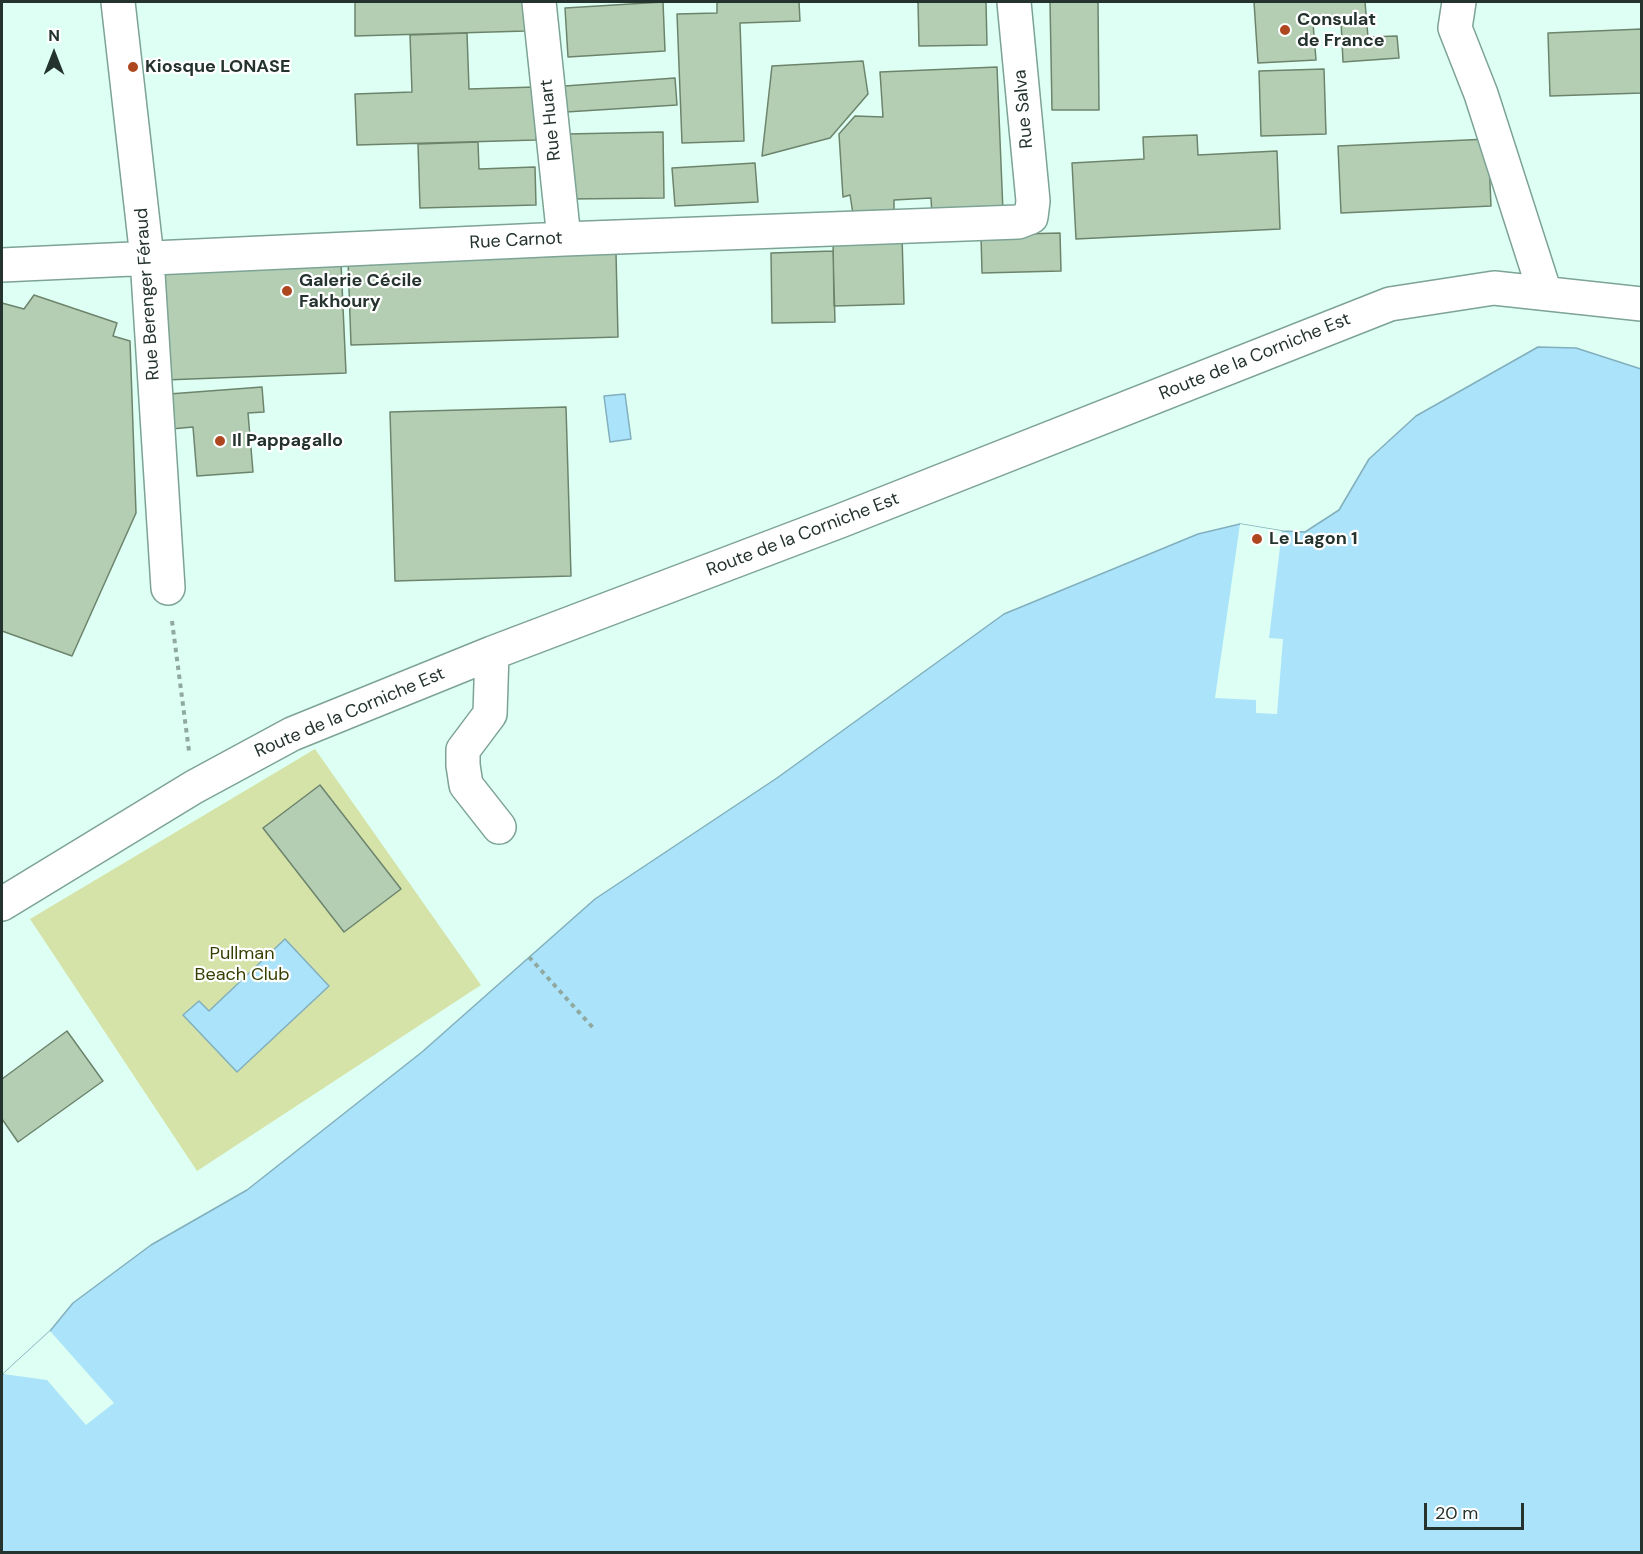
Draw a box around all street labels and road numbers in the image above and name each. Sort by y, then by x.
street label: Rue Salva [1010,69,1038,149]
street label: Rue Huart [536,78,566,162]
street label: Rue Berenger Féraud [131,207,165,381]
street label: Rue Carnot [469,228,563,254]
street label: Route de la Corniche Est [1156,309,1354,405]
street label: Route de la Corniche Est [704,488,902,582]
street label: Route de la Corniche Est [252,663,448,763]

